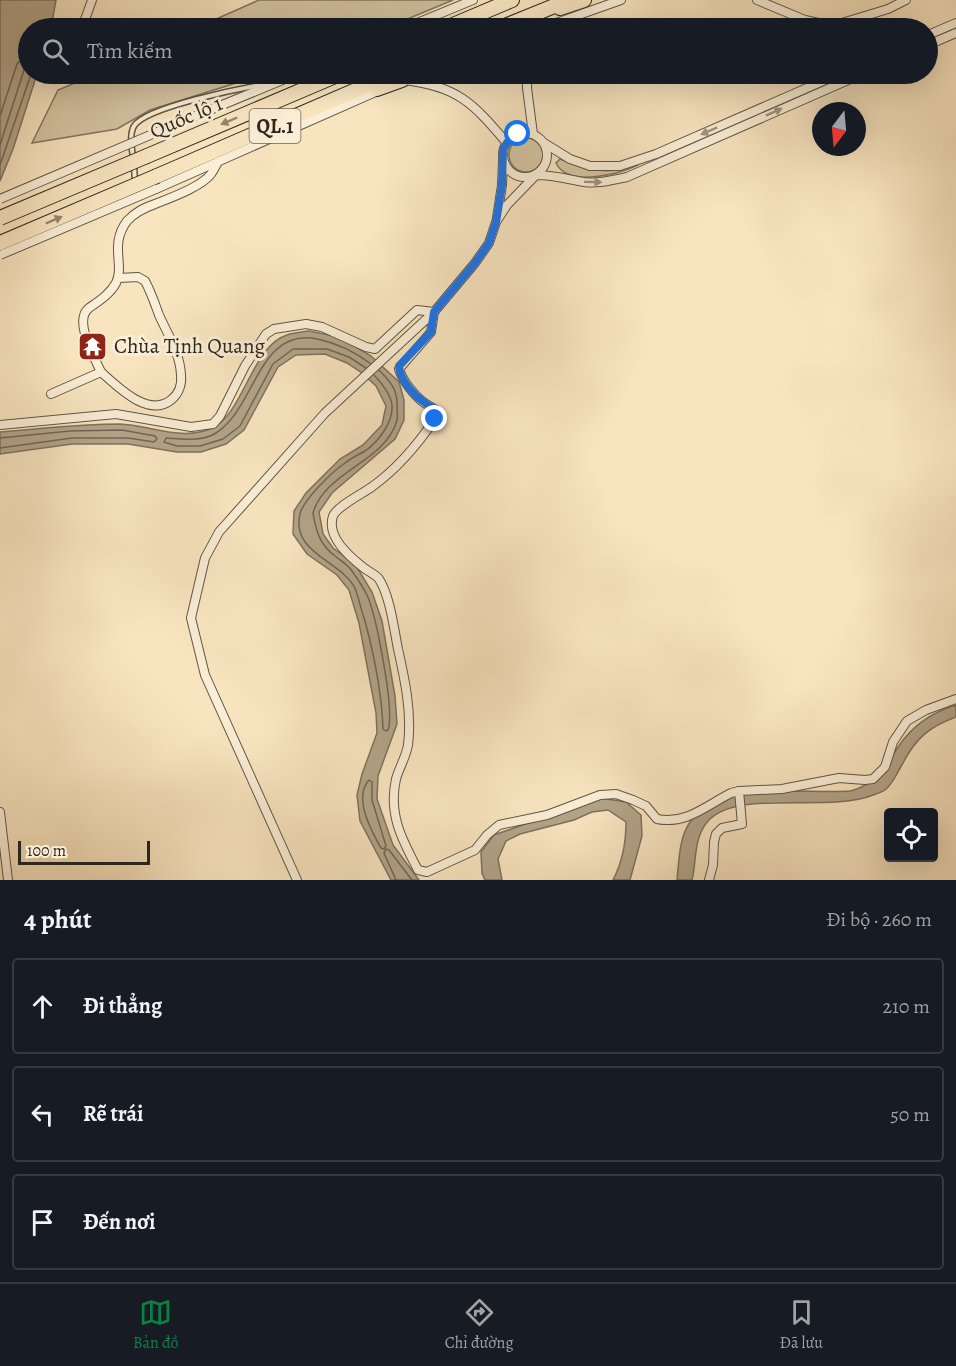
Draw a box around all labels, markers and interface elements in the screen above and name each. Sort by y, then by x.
search box [18,18,938,84]
icon: search [39,35,72,68]
text: Tìm kiếm [87,36,173,66]
street label: Quốc lộ 1 [145,89,227,145]
north arrow [812,102,866,156]
one-way arrow [766,108,783,117]
road number: QL.1 [250,109,300,143]
one-way arrow [219,116,237,126]
route start [504,120,530,146]
one-way arrow [700,127,718,136]
one-way arrow [584,177,603,187]
one-way arrow [45,215,63,224]
temple icon: Chùa Tịnh Quang [77,330,109,362]
place label: Chùa Tịnh Quang [114,332,266,360]
route end [421,405,447,431]
map controls [884,808,938,862]
button: locate [884,808,938,862]
scale bar [18,838,150,866]
text: 100 m [27,840,66,862]
text: 4 phút [24,902,92,937]
text: Đi bộ · 260 m [826,906,932,933]
icon: ahead [26,990,59,1023]
text: Đi thẳng [83,991,162,1021]
text: 210 m [882,993,930,1020]
icon: left [26,1098,59,1131]
text: Rẽ trái [83,1099,144,1129]
text: 50 m [890,1101,930,1128]
icon: arrive [26,1206,59,1239]
text: Đến nơi [83,1207,155,1237]
tab: Bản đồ [133,1296,179,1354]
tab: Chỉ đường [445,1296,513,1354]
tab: Đã lưu [780,1296,823,1354]

